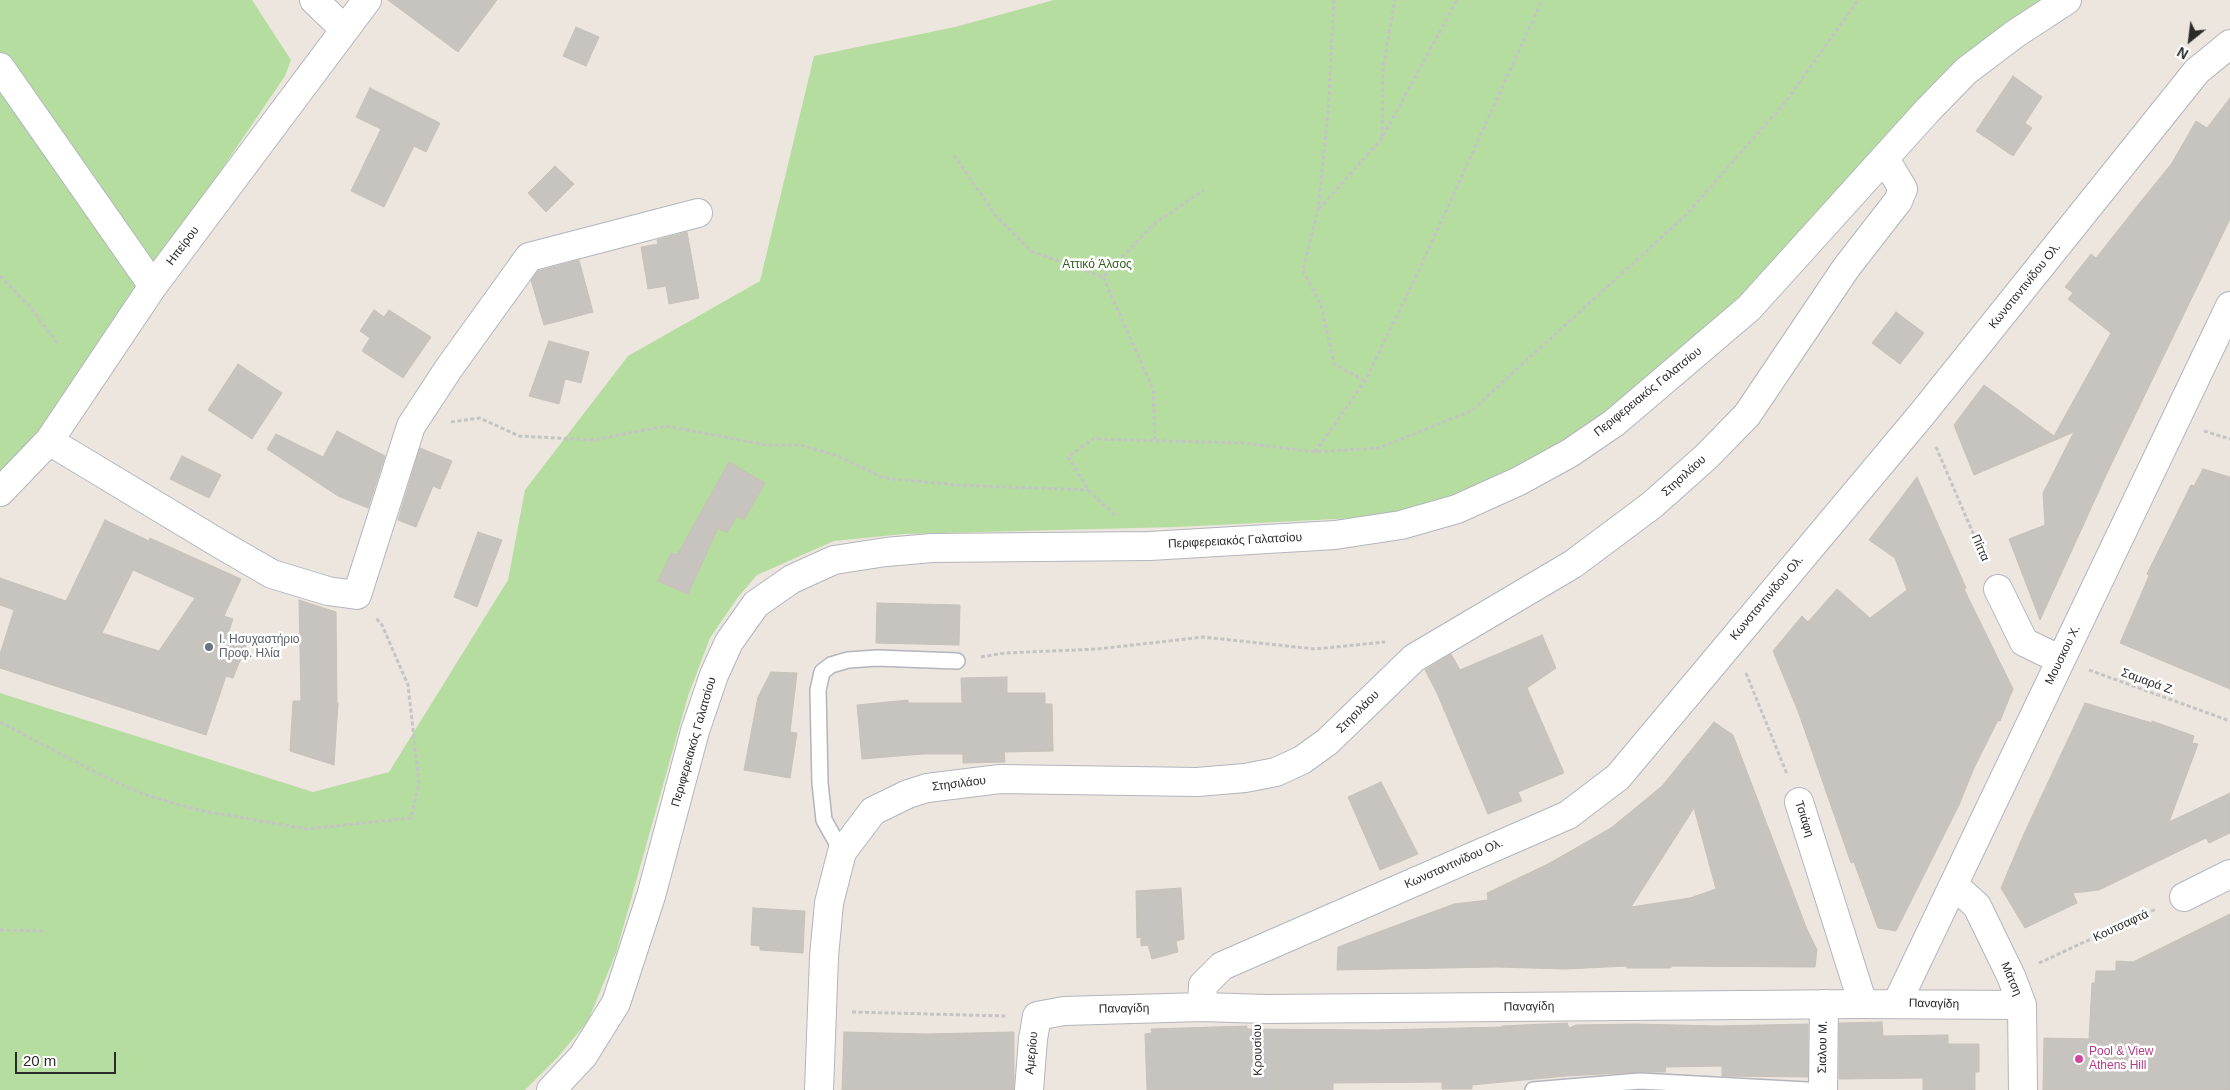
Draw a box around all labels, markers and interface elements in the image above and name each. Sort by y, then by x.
north arrow [2165,15,2215,65]
text: N [2174,44,2191,63]
street label: Ηπείρου [164,224,202,268]
street label: Κωνσταντινίδου Ολ. [1986,240,2064,332]
park label: Αττικό Άλσος [1062,258,1132,272]
street label: Περιφερειακός Γαλατσίου [1591,344,1705,440]
street label: Στησιλάου [1659,452,1709,500]
street label: Περιφερειακός Γαλατσίου [1168,530,1302,552]
street label: Πίττα [1968,532,1992,564]
street label: Κωνσταντινίδου Ολ. [1727,553,1807,643]
street label: Μουσκου Χ. [2042,623,2084,687]
place label: Ι. Ησυχαστήριο Προφ. Ηλία [219,633,300,661]
marker: Ι. Ησυχαστήριο Προφ. Ηλία [203,641,215,653]
street label: Σαμαρά Ζ. [2119,666,2177,698]
street label: Περιφερειακός Γαλατσίου [669,675,719,809]
street label: Στησιλάου [1334,688,1382,736]
street label: Στησιλάου [931,774,987,794]
street label: Τσιάφη [1791,799,1817,839]
street label: Κωνσταντινίδου Ολ. [1403,836,1505,892]
street label: Κουτσαφτά [2091,907,2151,945]
street label: Μάτση [1997,960,2025,998]
street label: Παναγίδη [1909,996,1959,1012]
street label: Παναγίδη [1504,999,1554,1015]
street label: Παναγίδη [1099,1001,1149,1017]
street label: Σιαλου Μ. [1815,1021,1831,1073]
street label: Κρουσίου [1250,1024,1266,1076]
street label: Αμερίου [1023,1031,1041,1075]
scale bar [18,1042,119,1074]
place label: Pool & View Athens Hill [2089,1045,2153,1073]
text: 20 m [23,1052,56,1069]
marker: Pool & View Athens Hill [2073,1053,2085,1065]

